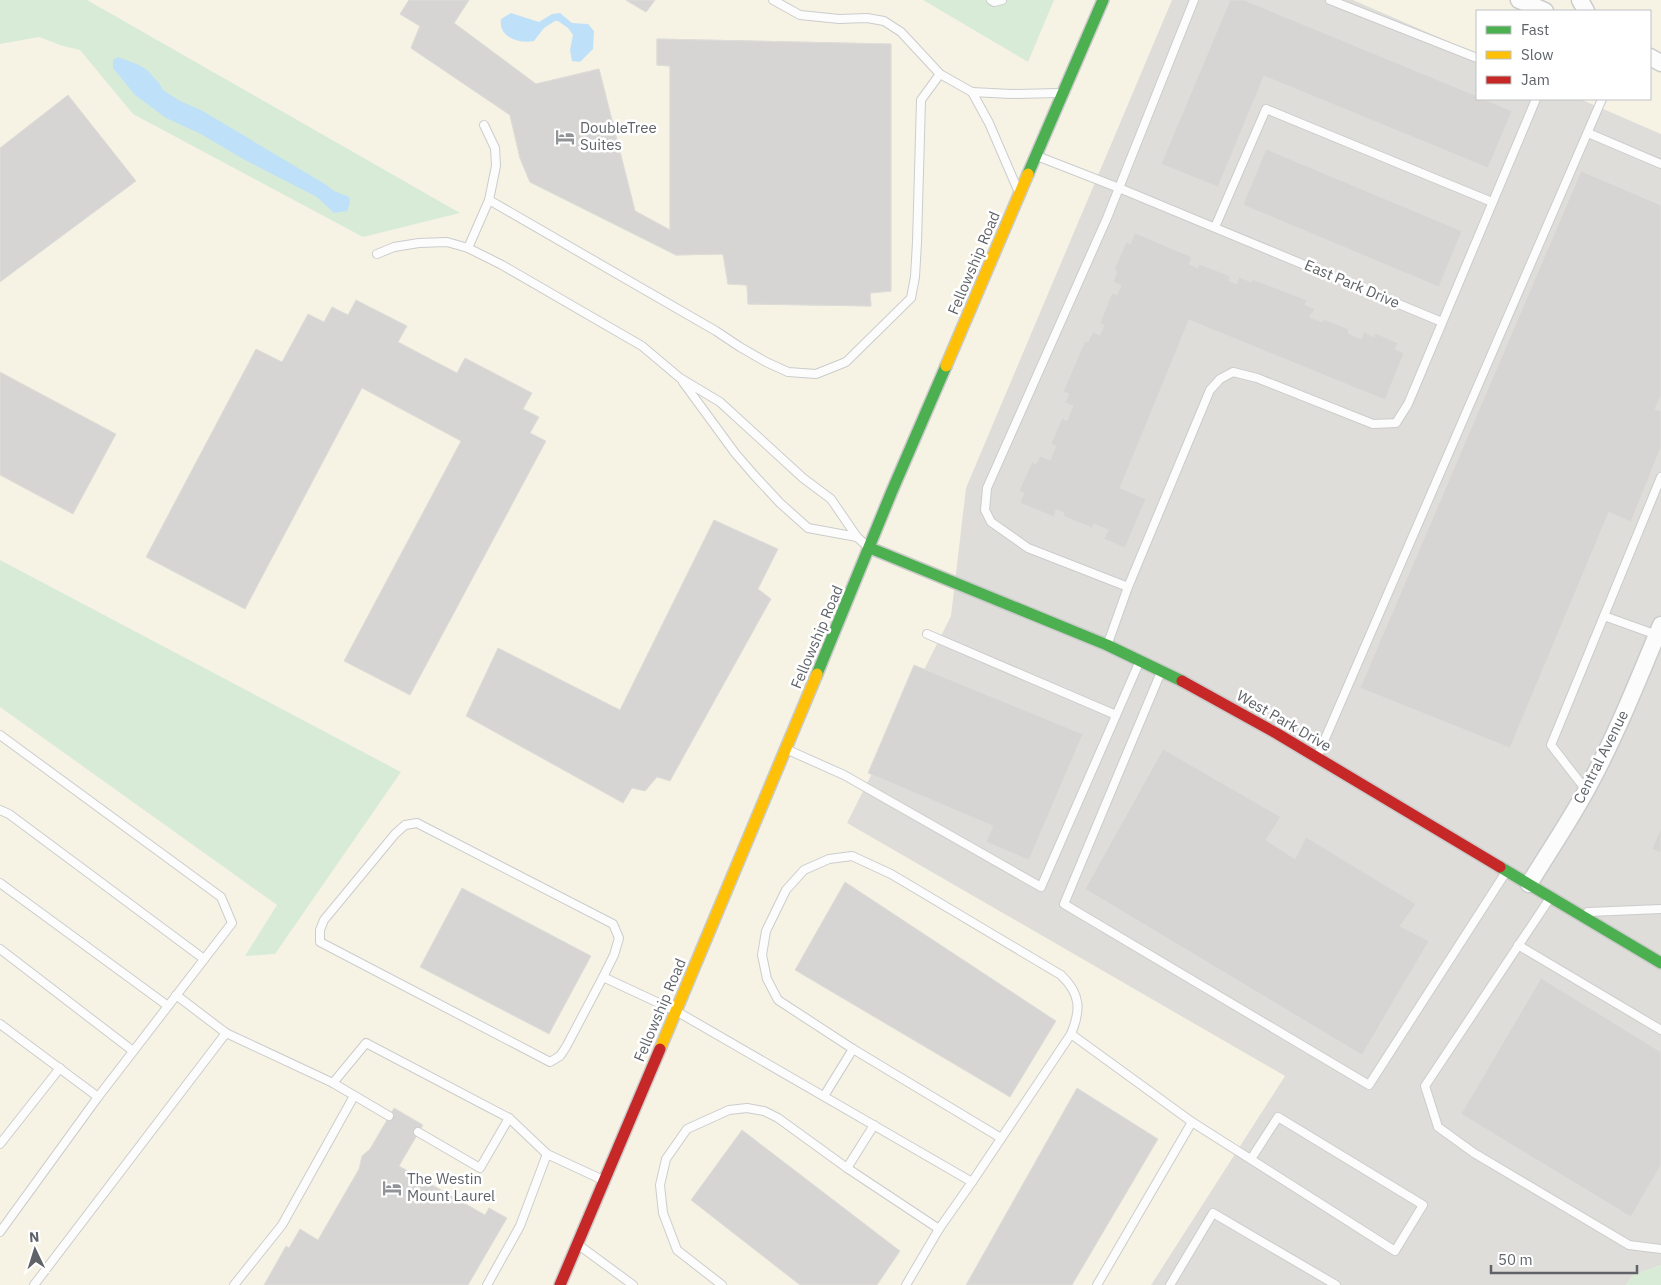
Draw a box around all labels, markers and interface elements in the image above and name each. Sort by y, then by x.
legend [1476,10,1651,100]
text: Fast [1521,20,1549,39]
text: Slow [1521,45,1554,64]
text: Jam [1521,70,1550,89]
place label: DoubleTree Suites [580,118,657,154]
hotel icon: DoubleTree Suites [554,126,576,148]
street label: Fellowship Road [943,208,1004,317]
street label: East Park Drive [1302,255,1403,312]
street label: Fellowship Road [786,582,847,691]
street label: West Park Drive [1234,686,1335,755]
street label: Central Avenue [1569,707,1632,807]
street label: Fellowship Road [629,955,690,1064]
place label: The Westin Mount Laurel [407,1169,495,1205]
hotel icon: The Westin Mount Laurel [381,1177,403,1199]
north arrow [10,1225,60,1275]
text: N [28,1228,40,1246]
scale bar [1491,1242,1637,1274]
text: 50 m [1498,1250,1533,1269]

